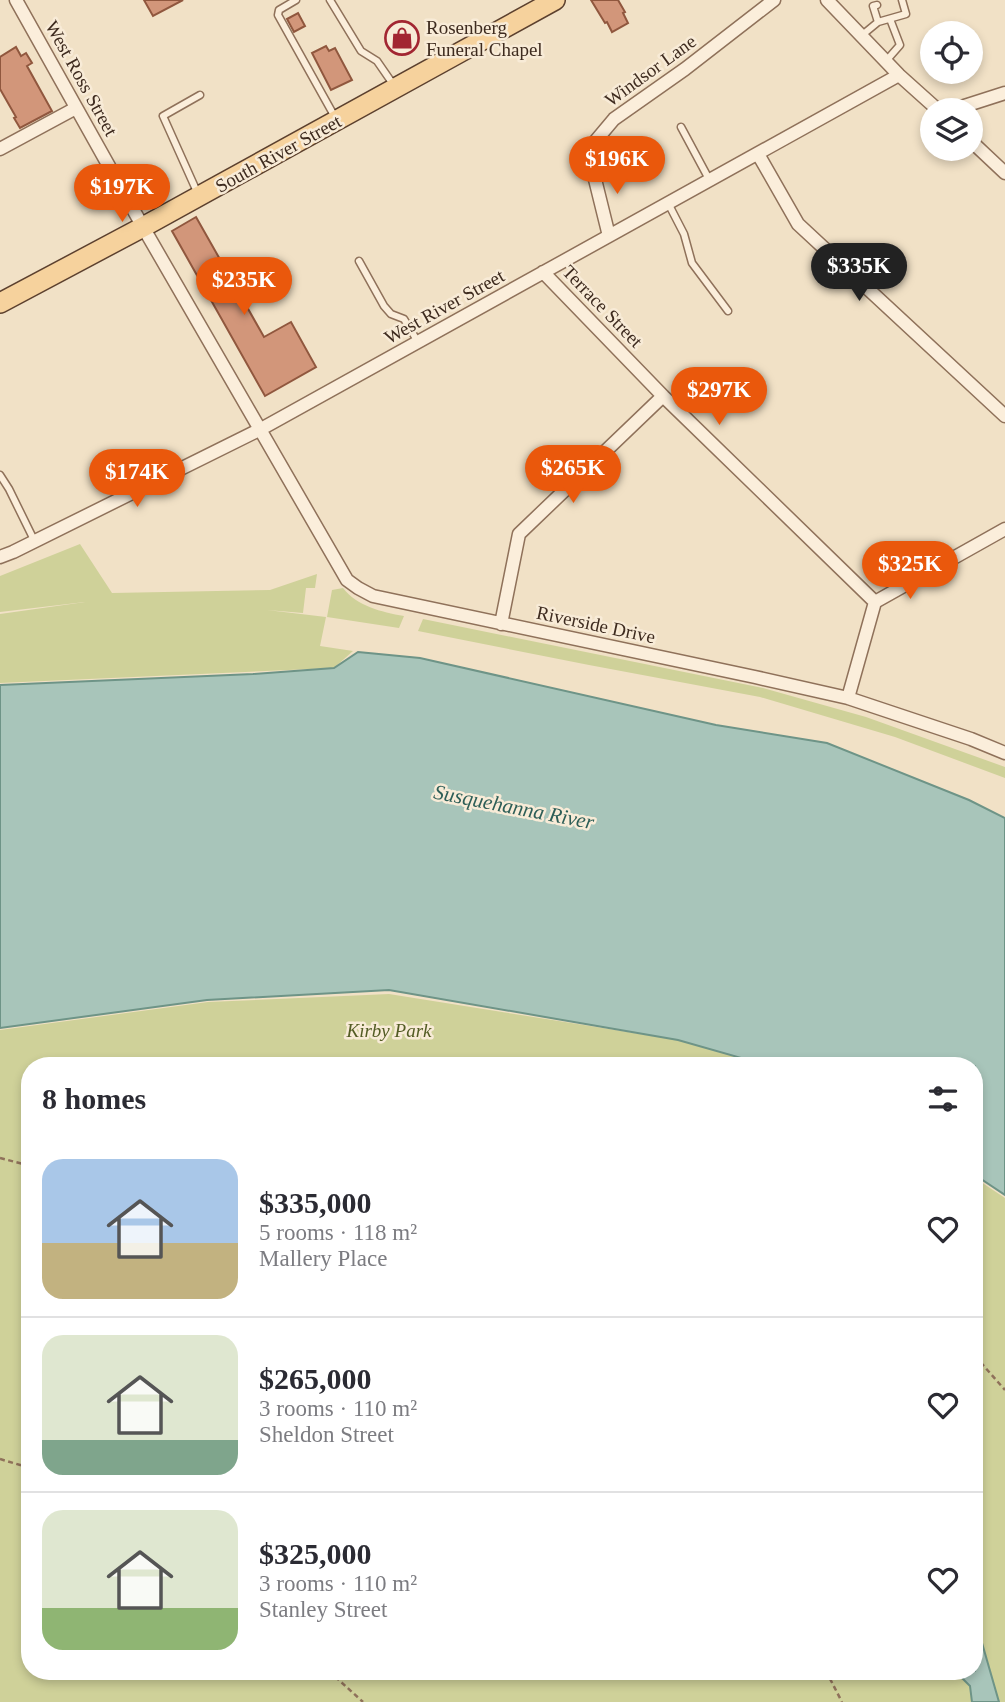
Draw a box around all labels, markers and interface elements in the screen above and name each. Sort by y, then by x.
street label: West Ross Street [41,17,122,140]
place label: Rosenberg Funeral Chapel [426,17,543,60]
shop icon: Rosenberg Funeral Chapel [383,19,421,57]
map controls [920,21,983,161]
button: locate [920,21,983,84]
street label: Windsor Lane [601,30,700,110]
button: layers [920,98,983,161]
street label: South River Street [212,110,345,197]
pin: $196K [568,136,666,196]
text: $196K [585,146,649,171]
pin: $197K [73,164,171,224]
text: $197K [90,174,154,199]
pin: $335K [810,244,908,303]
text: $335K [827,253,891,278]
pin: $235K [195,258,293,317]
street label: Terrace Street [558,261,647,352]
street label: West River Street [381,265,508,348]
text: $235K [212,267,276,292]
pin: $297K [670,368,768,427]
text: $297K [687,377,751,402]
pin: $265K [524,446,622,505]
pin: $174K [88,449,186,509]
text: $265K [541,455,605,480]
text: $174K [105,459,169,484]
pin: $325K [861,542,959,601]
text: $325K [878,551,942,576]
street label: Riverside Drive [535,602,657,647]
water label: Susquehanna River [432,780,597,834]
park label: Kirby Park [346,1020,432,1041]
icon: filters [924,1080,962,1118]
text: 8 homes [42,1082,146,1115]
text: $335,000 [259,1186,372,1219]
icon: home [98,1187,182,1271]
icon: heart [924,1210,962,1248]
text: 5 rooms · 118 m² [259,1220,417,1245]
text: Mallery Place [259,1246,387,1271]
text: $265,000 [259,1362,372,1395]
icon: home [98,1363,182,1447]
icon: heart [924,1386,962,1424]
text: 3 rooms · 110 m² [259,1396,417,1421]
text: Sheldon Street [259,1422,394,1447]
text: $325,000 [259,1537,372,1570]
icon: home [98,1538,182,1622]
icon: heart [924,1561,962,1599]
text: 3 rooms · 110 m² [259,1571,417,1596]
text: Stanley Street [259,1597,387,1622]

